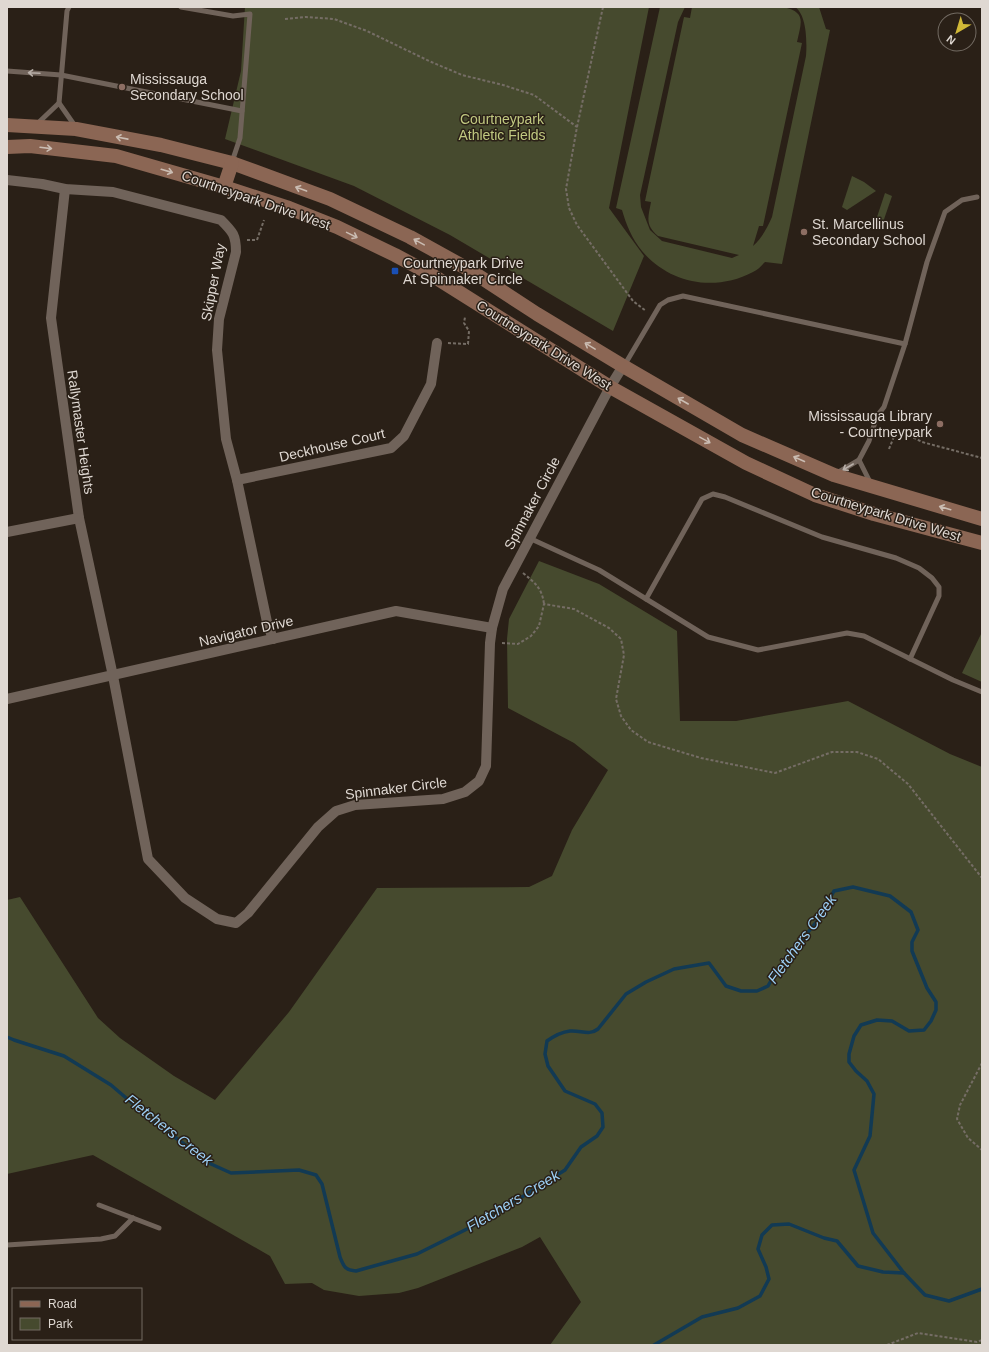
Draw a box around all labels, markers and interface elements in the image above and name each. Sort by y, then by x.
north arrow [937,12,977,52]
text: N [944,33,958,47]
one-way arrow [28,69,41,77]
place label: Mississauga Secondary School [130,71,244,103]
marker: Mississauga Secondary School [117,82,127,92]
park label: Courtneypark Athletic Fields [458,111,546,143]
one-way arrow [116,133,129,141]
one-way arrow [39,144,52,152]
one-way arrow [160,167,173,175]
street label: Courtneypark Drive West [180,167,333,233]
one-way arrow [295,184,307,192]
place label: St. Marcellinus Secondary School [812,216,926,248]
marker: St. Marcellinus Secondary School [799,227,809,237]
one-way arrow [346,232,358,239]
one-way arrow [413,238,425,246]
street label: Skipper Way [198,242,228,322]
place label: Courtneypark Drive At Spinnaker Circle [403,255,524,287]
marker: Courtneypark Drive At Spinnaker Circle [390,266,400,276]
street label: Courtneypark Drive West [474,297,615,393]
one-way arrow [584,342,596,350]
street label: Rallymaster Heights [64,369,98,495]
one-way arrow [677,396,689,404]
place label: Mississauga Library - Courtneypark [808,408,933,440]
marker: Mississauga Library - Courtneypark [935,419,945,429]
street label: Deckhouse Court [278,425,387,465]
one-way arrow [699,437,711,445]
street label: Spinnaker Circle [501,454,563,552]
one-way arrow [793,455,805,463]
one-way arrow [842,464,854,472]
street label: Courtneypark Drive West [809,484,963,545]
one-way arrow [938,504,951,511]
street label: Navigator Drive [197,612,295,650]
street label: Spinnaker Circle [344,774,448,802]
water label: Fletchers Creek [764,890,840,987]
water label: Fletchers Creek [122,1090,217,1170]
water label: Fletchers Creek [463,1165,564,1235]
legend [12,1288,142,1340]
text: Road [48,1297,77,1311]
text: Park [48,1317,74,1331]

